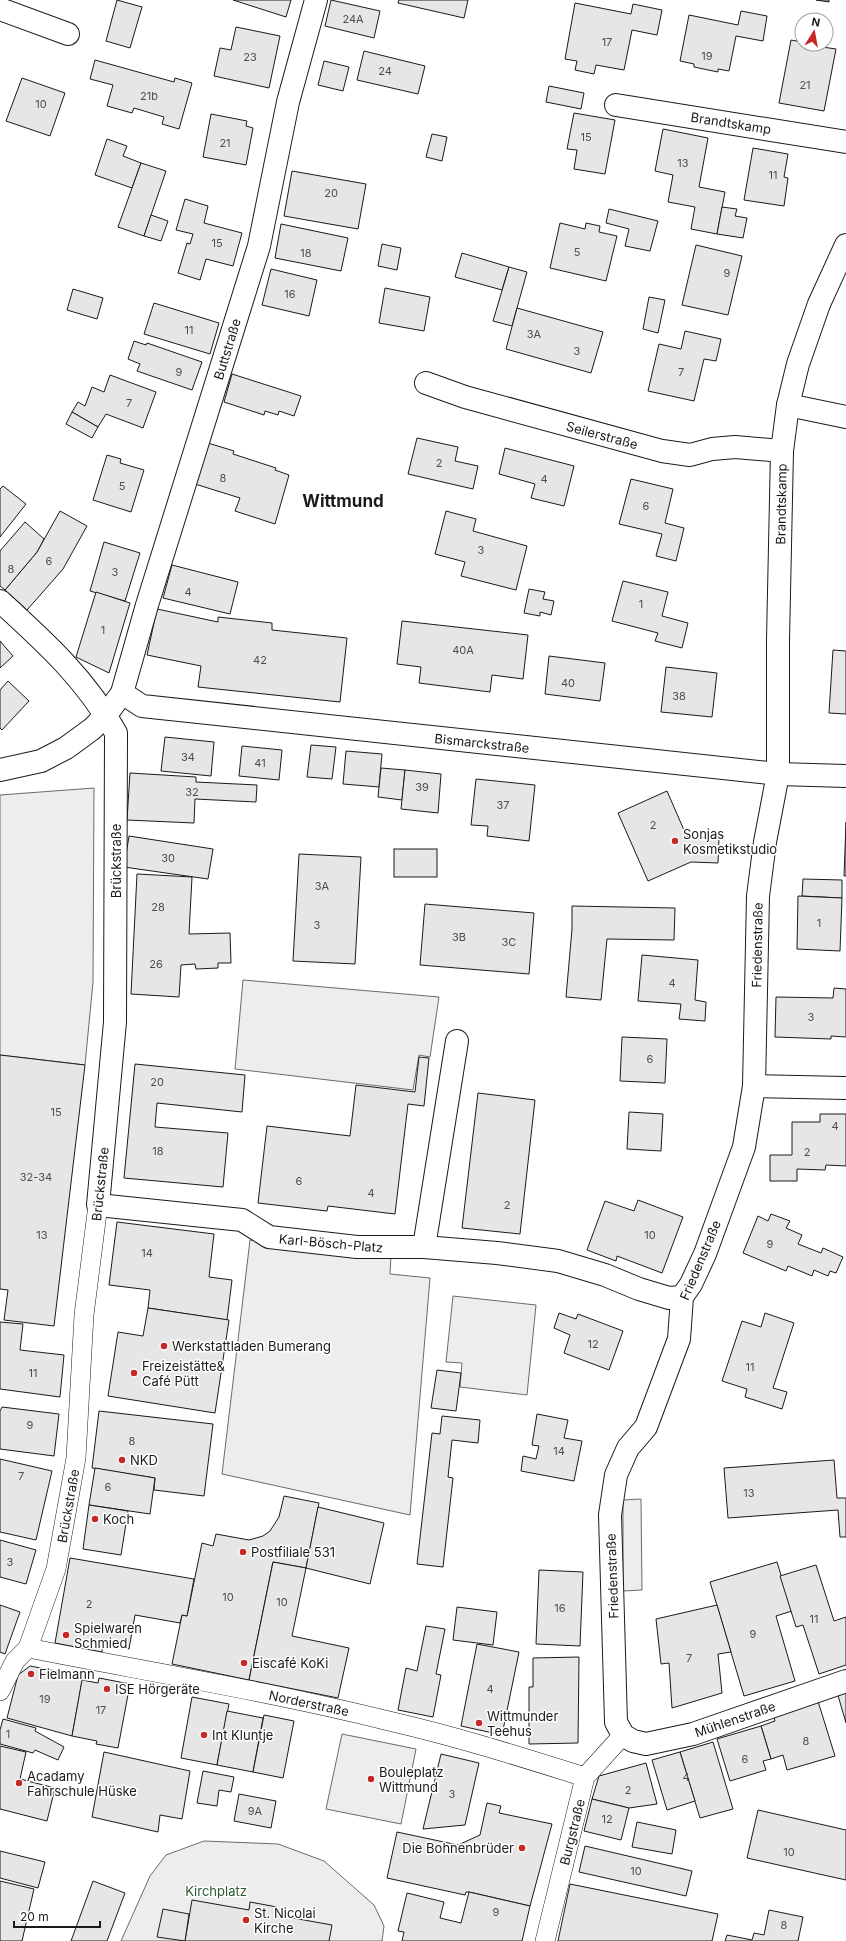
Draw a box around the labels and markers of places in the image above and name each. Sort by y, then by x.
place label: Sonjas Kosmetikstudio [683,826,777,857]
marker: Sonjas Kosmetikstudio [670,836,680,846]
place label: Werkstattladen Bumerang [172,1338,331,1354]
marker: Werkstattladen Bumerang [159,1341,169,1351]
place label: Freizeistätte& Café Pütt [142,1358,226,1389]
marker: Freizeistätte& Café Pütt [129,1368,139,1378]
place label: NKD [130,1452,158,1468]
marker: NKD [117,1455,127,1465]
place label: Koch [103,1511,134,1527]
marker: Koch [90,1514,100,1524]
place label: Postfiliale 531 [251,1544,335,1560]
marker: Postfiliale 531 [238,1547,248,1557]
place label: Spielwaren Schmied [74,1620,142,1651]
marker: Spielwaren Schmied [61,1630,71,1640]
place label: Eiscafé KoKi [252,1655,328,1671]
marker: Eiscafé KoKi [239,1658,249,1668]
place label: Fielmann [39,1666,95,1682]
marker: Fielmann [26,1669,36,1679]
place label: ISE Hörgeräte [115,1681,200,1697]
marker: ISE Hörgeräte [102,1684,112,1694]
place label: Wittmunder Teehus [487,1708,558,1739]
marker: Wittmunder Teehus [474,1718,484,1728]
place label: Int Kluntje [212,1727,273,1743]
marker: Int Kluntje [199,1730,209,1740]
place label: Bouleplatz Wittmund [379,1764,444,1795]
place label: Acadamy Fahrschule Hüske [27,1768,137,1799]
marker: Bouleplatz Wittmund [366,1774,376,1784]
marker: Acadamy Fahrschule Hüske [14,1778,24,1788]
place label: Die Bohnenbrüder [402,1840,514,1856]
marker: Die Bohnenbrüder [517,1843,527,1853]
place label: St. Nicolai Kirche [254,1905,316,1936]
marker: St. Nicolai Kirche [241,1915,251,1925]

